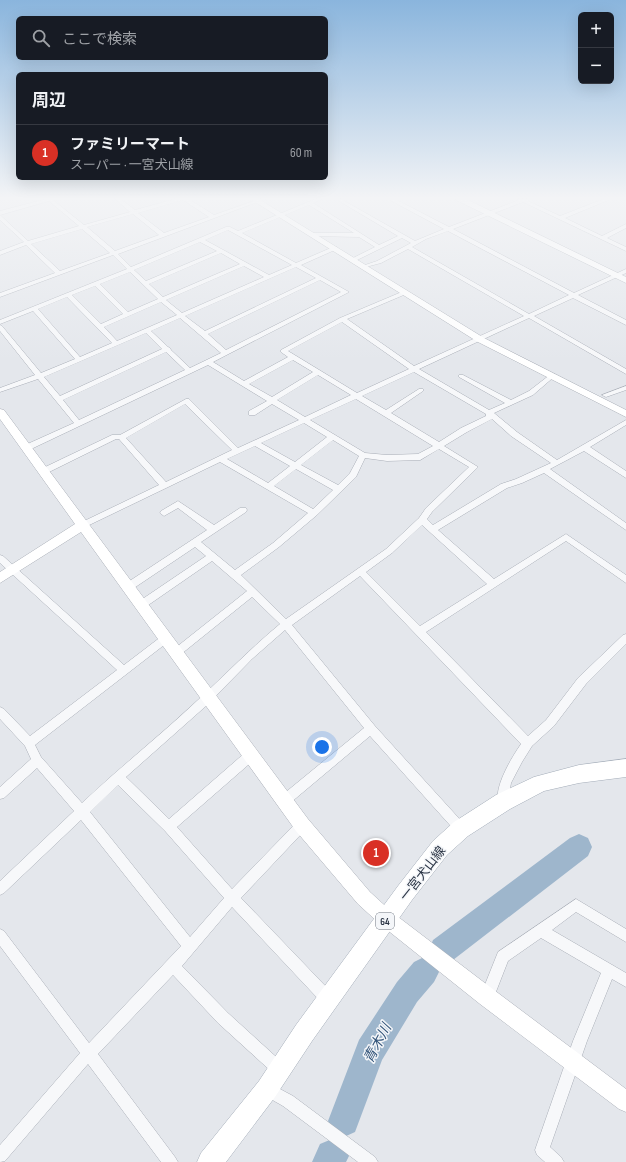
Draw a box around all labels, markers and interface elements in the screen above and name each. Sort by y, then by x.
map controls [578,12,614,84]
button: + [578,12,614,48]
search box [16,16,328,60]
icon: search [30,27,52,49]
text: ここで検索 [62,30,137,49]
button: − [578,48,614,84]
text: 周辺 [32,91,66,111]
text: ファミリーマート [70,135,190,154]
text: 1 [42,145,48,161]
text: 60 m [290,145,312,161]
text: スーパー · 一宮犬山線 [70,157,194,173]
your location [312,737,332,757]
pin: 1 [363,838,389,868]
street label: 一宮犬山線 [396,843,449,904]
road number: 64 [376,913,394,929]
water label: 青木川 [360,1019,396,1066]

